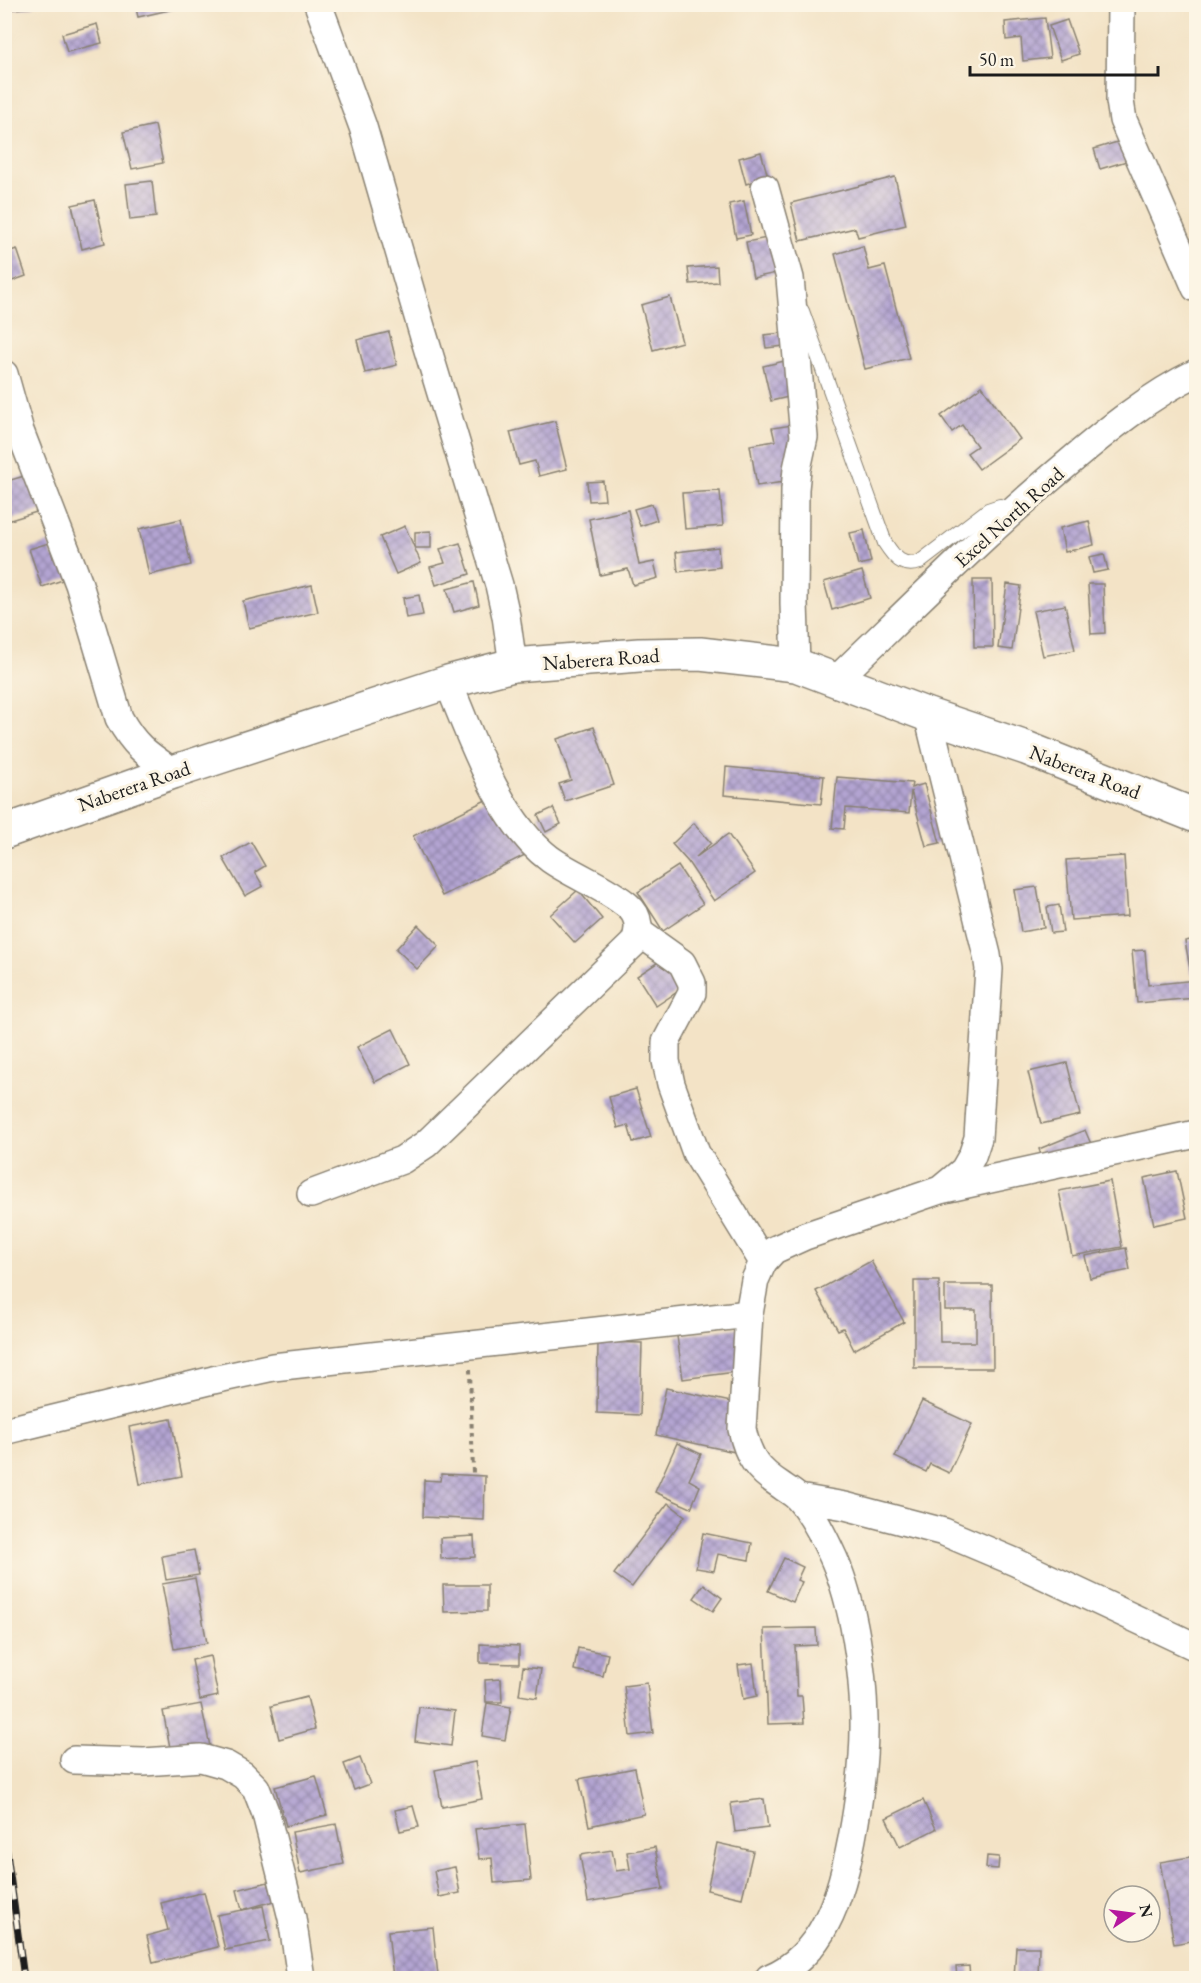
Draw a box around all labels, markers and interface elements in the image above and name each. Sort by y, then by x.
scale bar [970,39,1158,77]
text: 50 m [979,48,1014,71]
street label: Excel North Road [949,460,1070,573]
street label: Naberera Road [542,642,661,676]
street label: Naberera Road [1026,739,1145,805]
street label: Naberera Road [74,754,194,817]
north arrow [1102,1884,1162,1944]
text: N [1134,1902,1158,1919]

